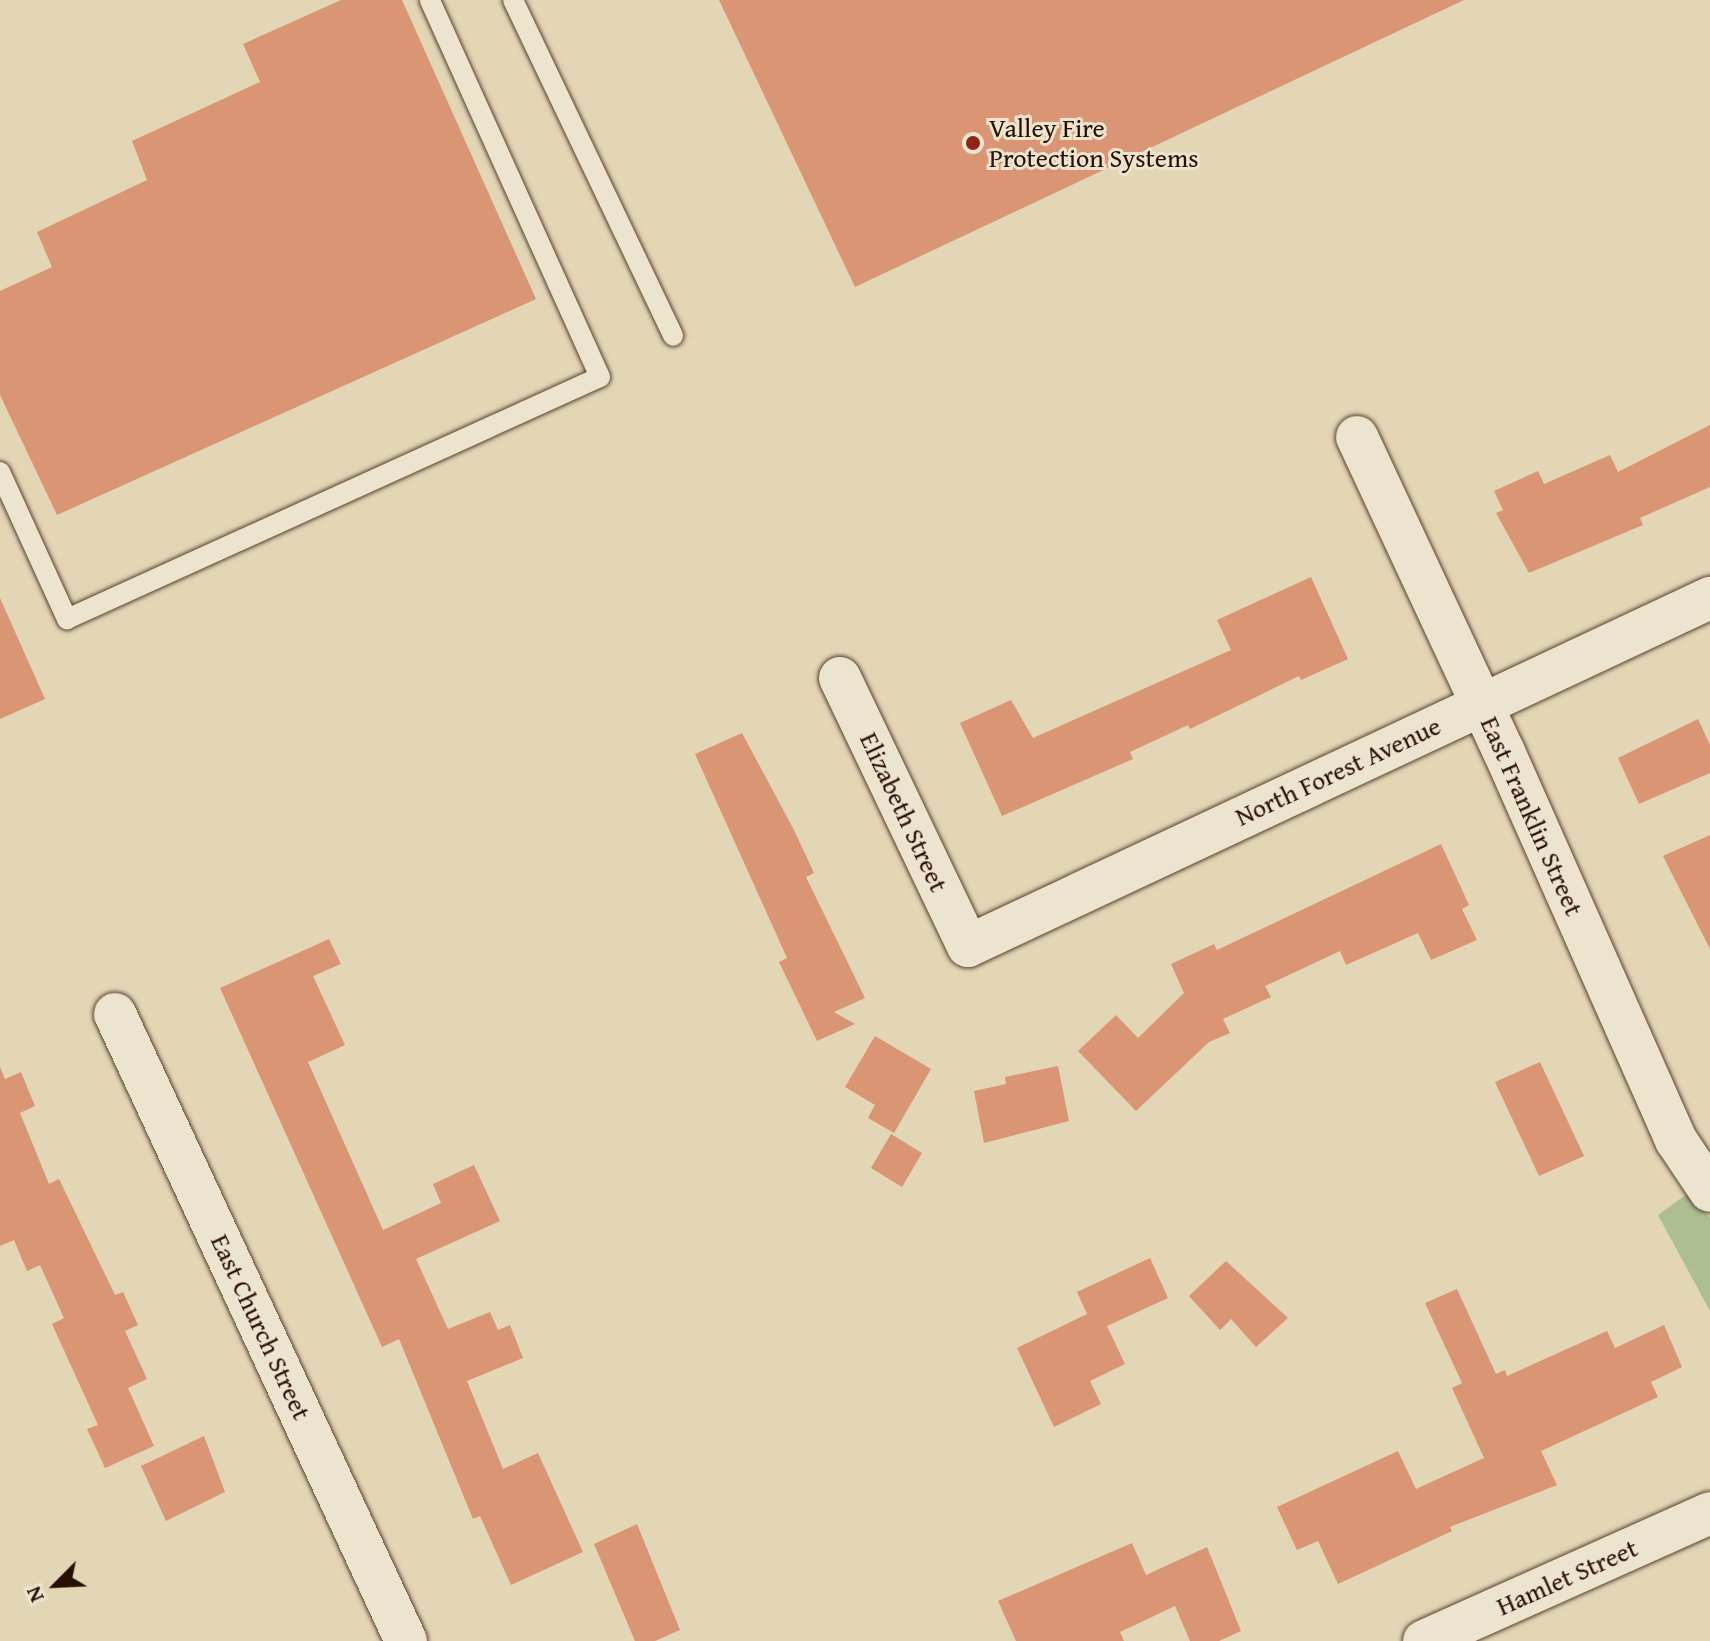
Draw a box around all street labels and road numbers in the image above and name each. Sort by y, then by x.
street label: North Forest Avenue [1230,710,1446,832]
street label: East Franklin Street [1474,712,1590,920]
street label: Elizabeth Street [853,727,955,897]
street label: East Church Street [204,1229,318,1425]
street label: Hamlet Street [1492,1532,1642,1622]

